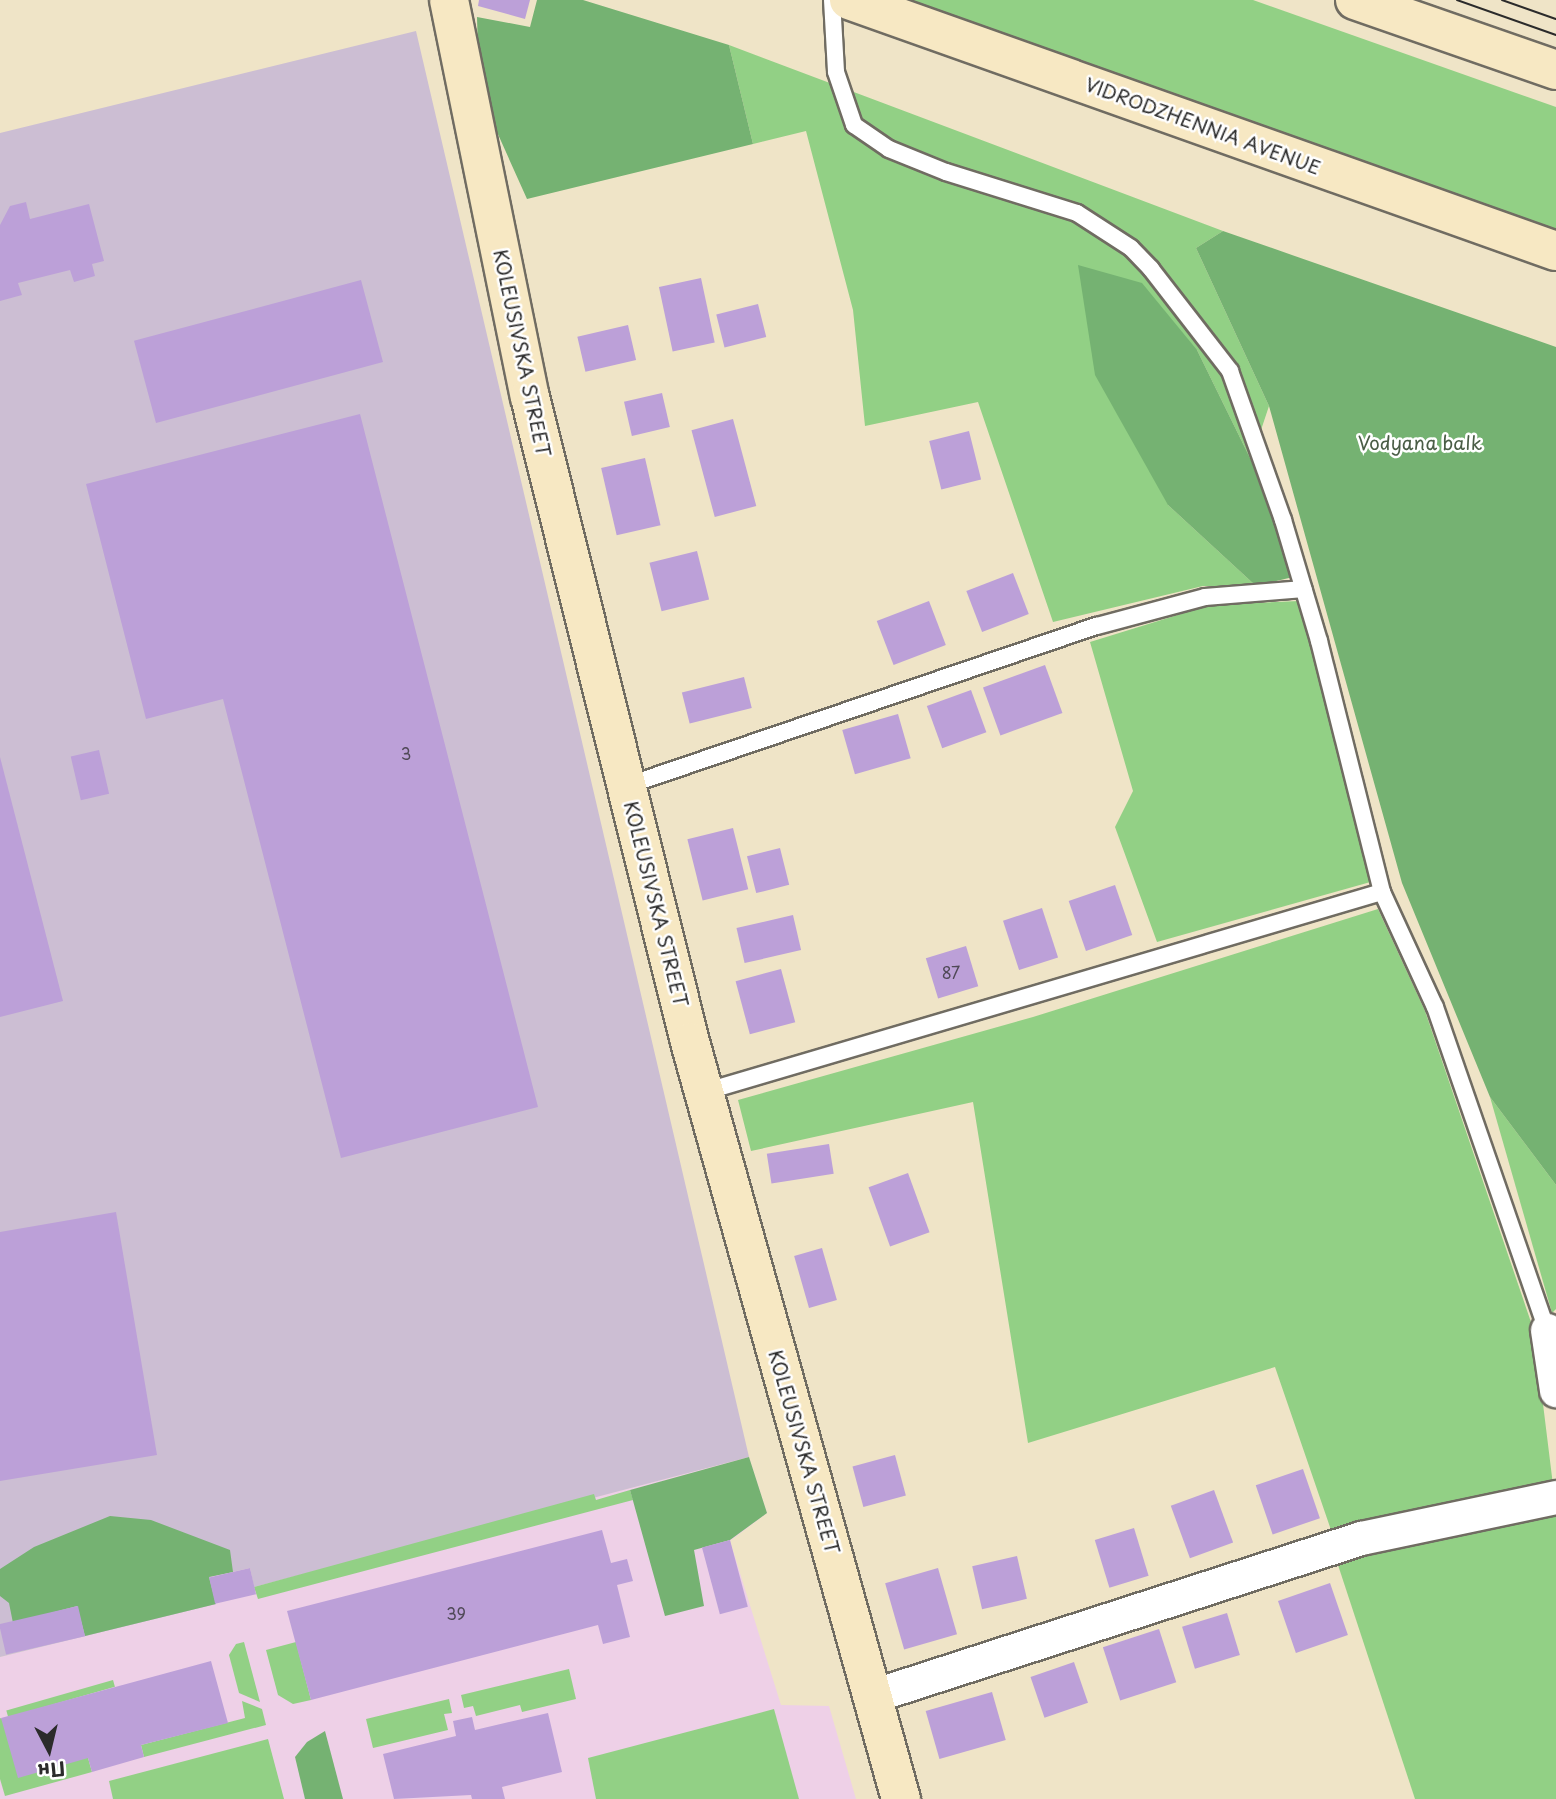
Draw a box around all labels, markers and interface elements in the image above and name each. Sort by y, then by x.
street label: VIDRODZHENNIA AVENUE [1082,73,1324,179]
street label: KOLEUSIVSKA STREET [489,246,555,460]
park label: Vodyana balk [1357,432,1483,454]
house number: 3 [401,743,411,763]
street label: KOLEUSIVSKA STREET [619,798,693,1010]
house number: 87 [942,962,960,982]
street label: KOLEUSIVSKA STREET [764,1346,844,1558]
house number: 39 [446,1603,466,1623]
north arrow [14,1715,84,1785]
text: Пн [36,1755,67,1786]

